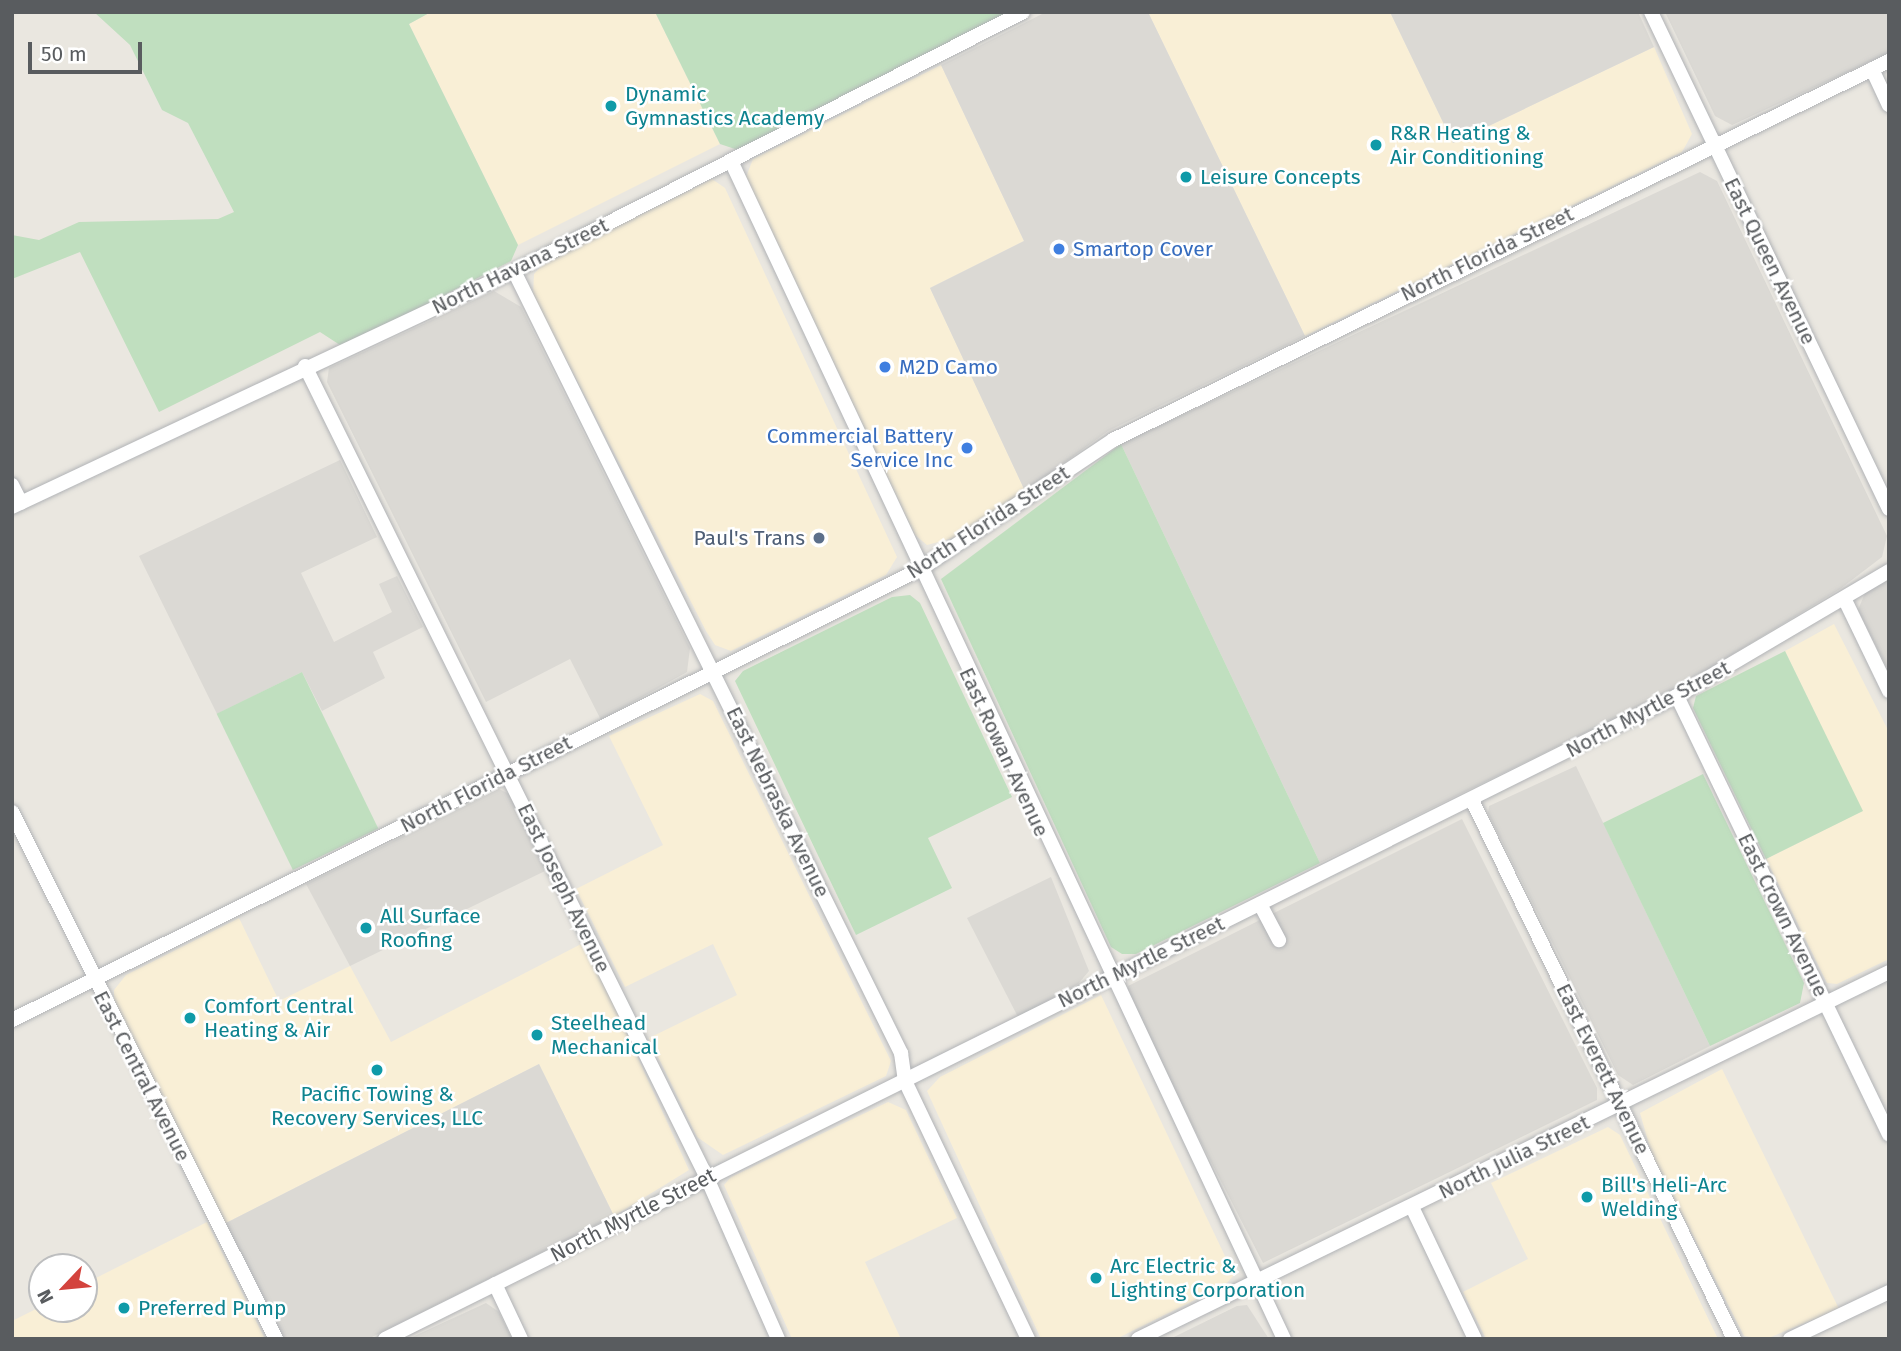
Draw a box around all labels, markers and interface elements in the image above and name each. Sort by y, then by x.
scale bar [32,28,145,72]
text: 50 m [41,41,87,67]
place label: Dynamic Gymnastics Academy [625,81,824,131]
marker: Dynamic Gymnastics Academy [603,98,619,114]
place label: R&R Heating & Air Conditioning [1390,120,1543,170]
marker: R&R Heating & Air Conditioning [1368,137,1384,153]
place label: Leisure Concepts [1200,164,1361,190]
marker: Leisure Concepts [1178,169,1194,185]
street label: East Queen Avenue [1719,174,1821,348]
street label: North Florida Street [1396,201,1578,307]
street label: North Havana Street [428,212,612,320]
place label: Smartop Cover [1073,236,1213,262]
marker: Smartop Cover [1051,241,1067,257]
place label: M2D Camo [899,354,998,380]
marker: M2D Camo [877,359,893,375]
place label: Commercial Battery Service Inc [767,423,953,473]
marker: Commercial Battery Service Inc [959,440,975,456]
street label: North Florida Street [902,460,1074,584]
place label: Paul's Trans [694,525,805,551]
marker: Paul's Trans [811,530,827,546]
street label: North Myrtle Street [1562,655,1734,763]
street label: East Rowan Avenue [954,663,1054,841]
street label: East Nebraska Avenue [721,703,835,901]
street label: North Florida Street [396,730,576,838]
street label: East Joseph Avenue [512,799,616,977]
street label: East Crown Avenue [1732,829,1834,1001]
place label: All Surface Roofing [380,903,481,953]
street label: North Myrtle Street [1054,911,1228,1013]
marker: All Surface Roofing [358,920,374,936]
street label: East Everett Avenue [1551,979,1655,1159]
street label: East Central Avenue [88,987,196,1165]
place label: Comfort Central Heating & Air [204,993,353,1043]
marker: Comfort Central Heating & Air [182,1010,198,1026]
place label: Steelhead Mechanical [551,1010,658,1060]
marker: Steelhead Mechanical [529,1027,545,1043]
marker: Pacific Towing & Recovery Services, LLC [369,1062,385,1078]
place label: Pacific Towing & Recovery Services, LLC [271,1081,483,1131]
street label: North Julia Street [1434,1110,1594,1204]
street label: North Myrtle Street [546,1162,720,1268]
place label: Bill's Heli-Arc Welding [1601,1172,1727,1222]
marker: Bill's Heli-Arc Welding [1579,1189,1595,1205]
north arrow [28,1253,98,1323]
place label: Arc Electric & Lighting Corporation [1110,1253,1305,1303]
marker: Arc Electric & Lighting Corporation [1088,1270,1104,1286]
text: N [32,1286,59,1307]
place label: Preferred Pump [138,1295,286,1321]
marker: Preferred Pump [116,1300,132,1316]

